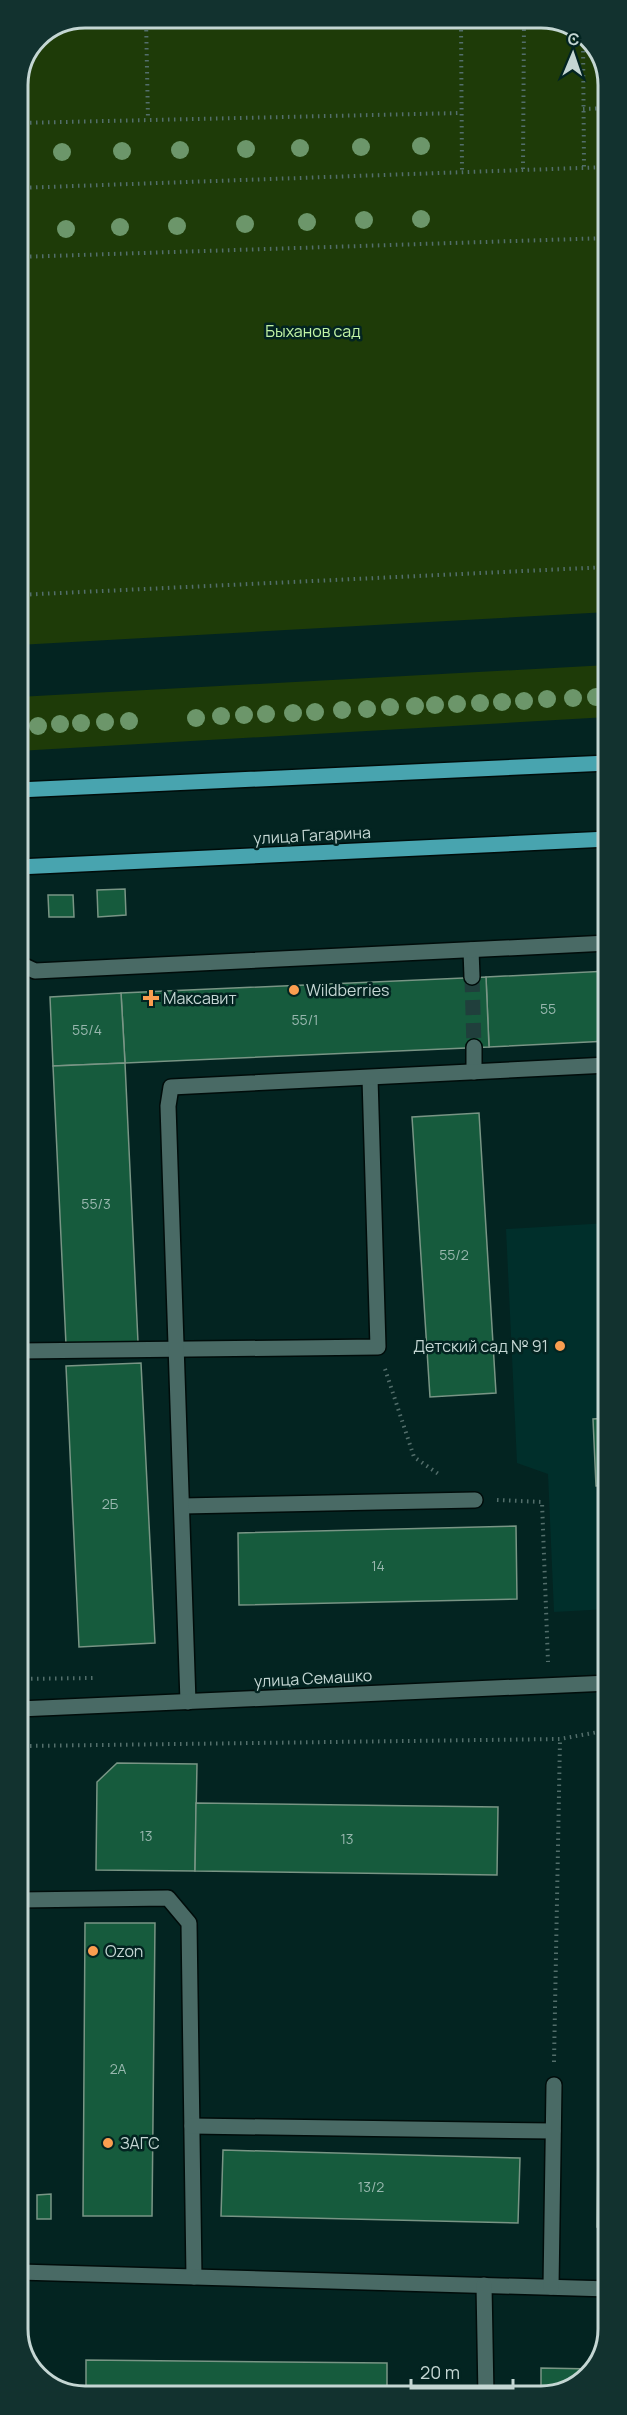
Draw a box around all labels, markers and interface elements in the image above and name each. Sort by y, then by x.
north arrow [543,24,603,84]
text: С [567,28,580,50]
park label: Быханов сад [265,320,361,342]
street label: улица Гагарина [253,821,371,849]
place label: Wildberries [306,979,389,1001]
marker: Wildberries [287,983,301,997]
place label: Максавит [163,987,237,1009]
marker: Максавит [144,991,158,1005]
house number: 55 [540,999,556,1018]
house number: 55/1 [291,1010,319,1029]
house number: 55/4 [72,1020,102,1039]
house number: 55/3 [81,1194,111,1213]
house number: 55/2 [439,1245,469,1264]
place label: Детский сад № 91 [413,1335,548,1357]
marker: Детский сад № 91 [553,1339,567,1353]
house number: 2Б [102,1494,119,1513]
house number: 14 [371,1556,385,1575]
street label: улица Семашко [253,1664,373,1692]
house number: 13 [139,1826,153,1845]
house number: 13 [340,1829,354,1848]
place label: Ozon [105,1940,143,1962]
marker: Ozon [86,1944,100,1958]
house number: 2А [110,2059,126,2078]
place label: ЗАГС [120,2132,160,2154]
marker: ЗАГС [101,2136,115,2150]
house number: 13/2 [358,2177,384,2196]
scale bar [411,2352,513,2390]
text: 20 m [420,2360,460,2384]

